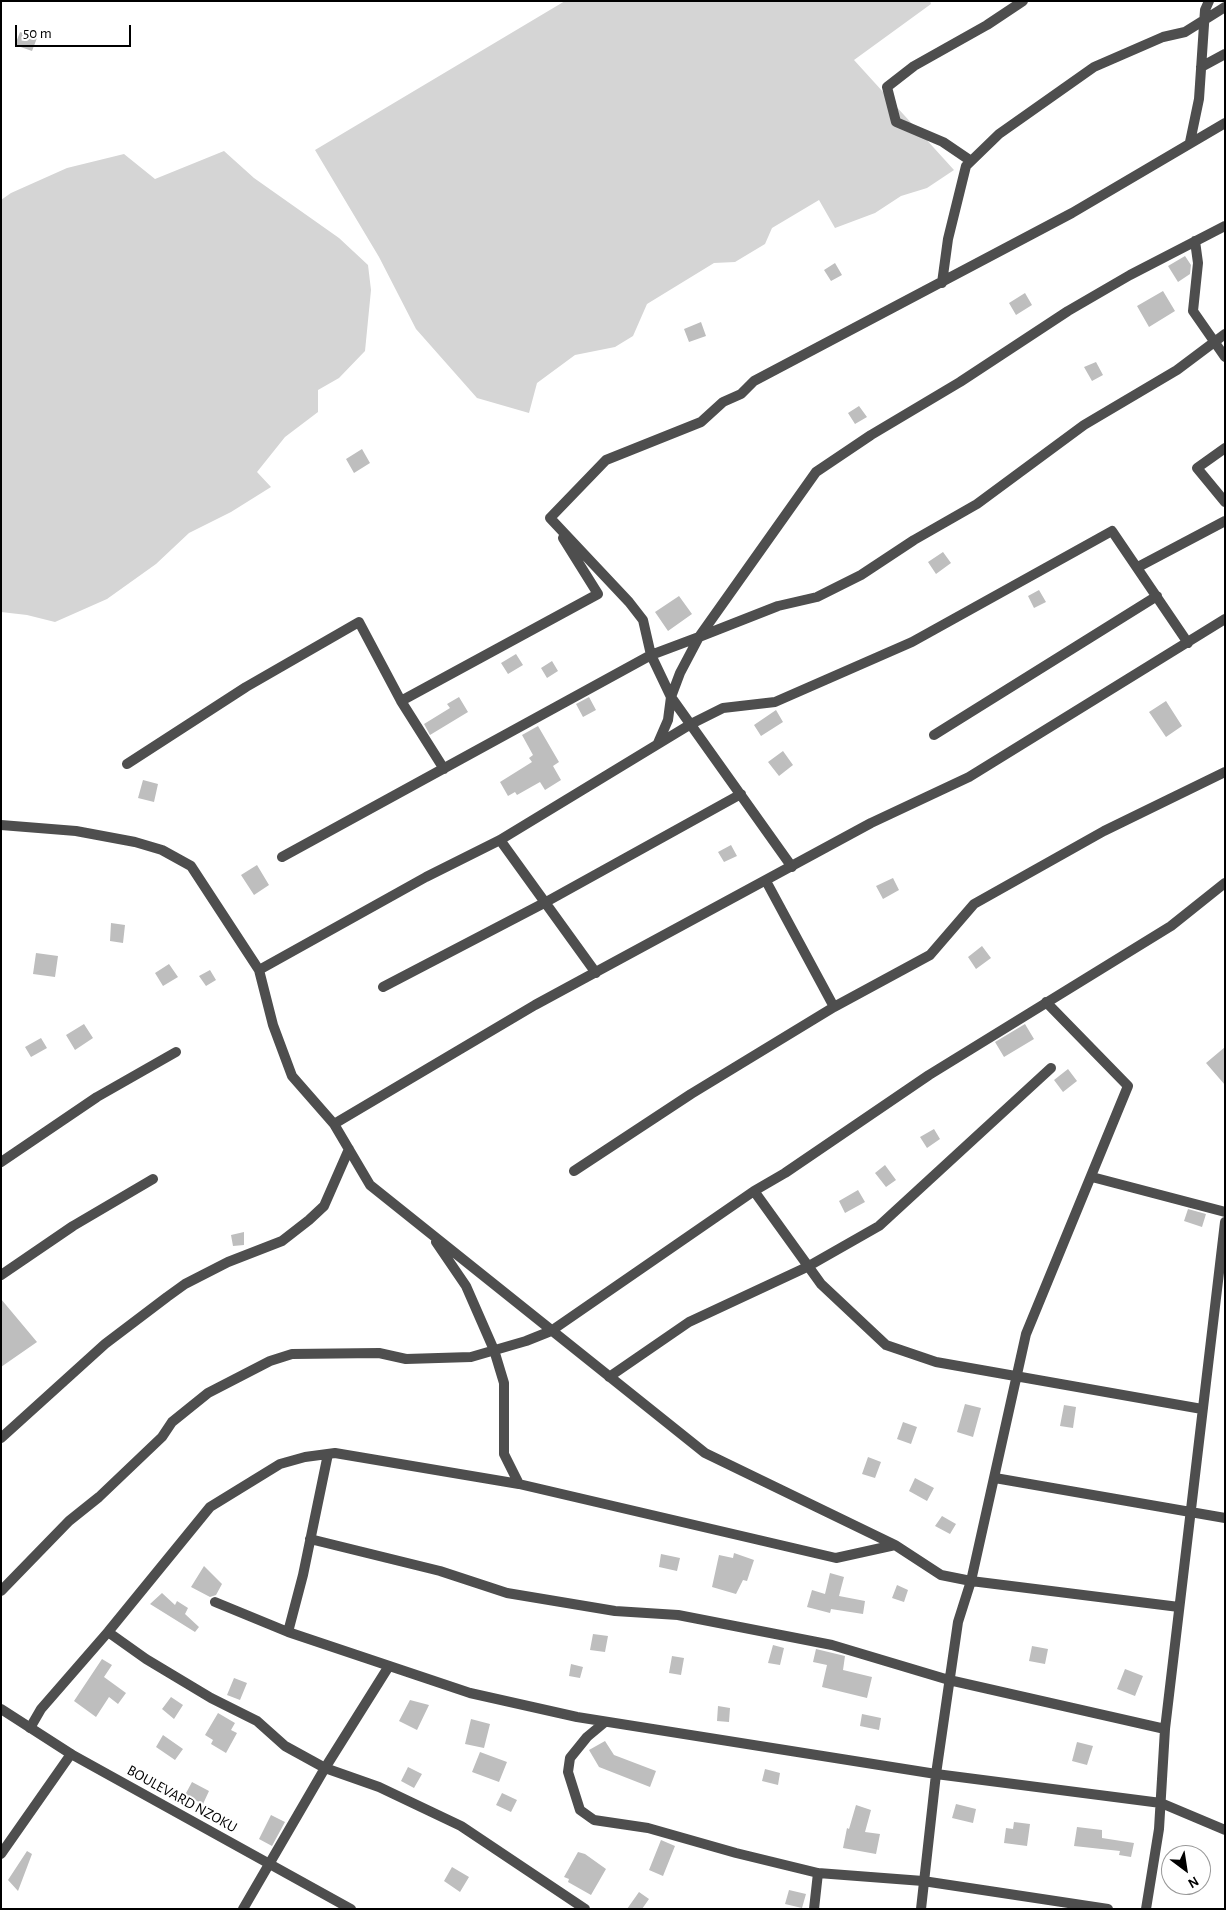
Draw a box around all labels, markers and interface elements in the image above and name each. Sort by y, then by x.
scale bar [18,15,134,47]
text: 50 m [23,26,52,41]
street label: BOULEVARD NZOKU [124,1761,240,1837]
north arrow [1161,1845,1211,1895]
text: N [1185,1873,1201,1891]

